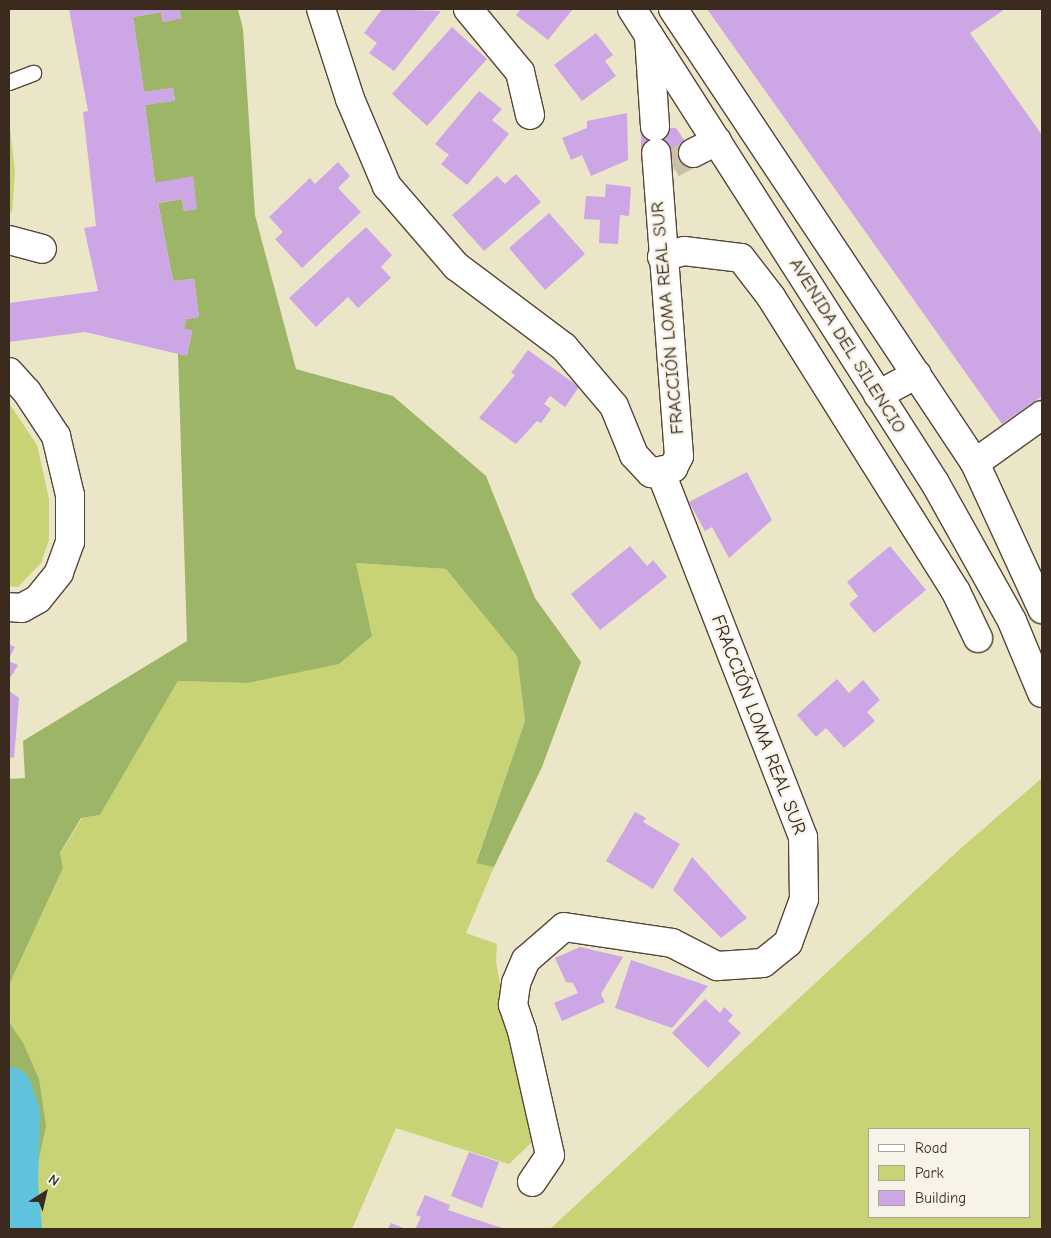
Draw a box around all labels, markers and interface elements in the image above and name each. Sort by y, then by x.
street label: FRACCIÓN LOMA REAL SUR [646,201,690,435]
street label: AVENIDA DEL SILENCIO [784,254,910,438]
street label: FRACCIÓN LOMA REAL SUR [706,612,810,838]
legend [868,1128,1031,1218]
text: Road [915,1139,947,1157]
text: Park [915,1164,944,1182]
north arrow [20,1168,70,1218]
text: N [45,1171,63,1190]
text: Building [915,1189,966,1207]

